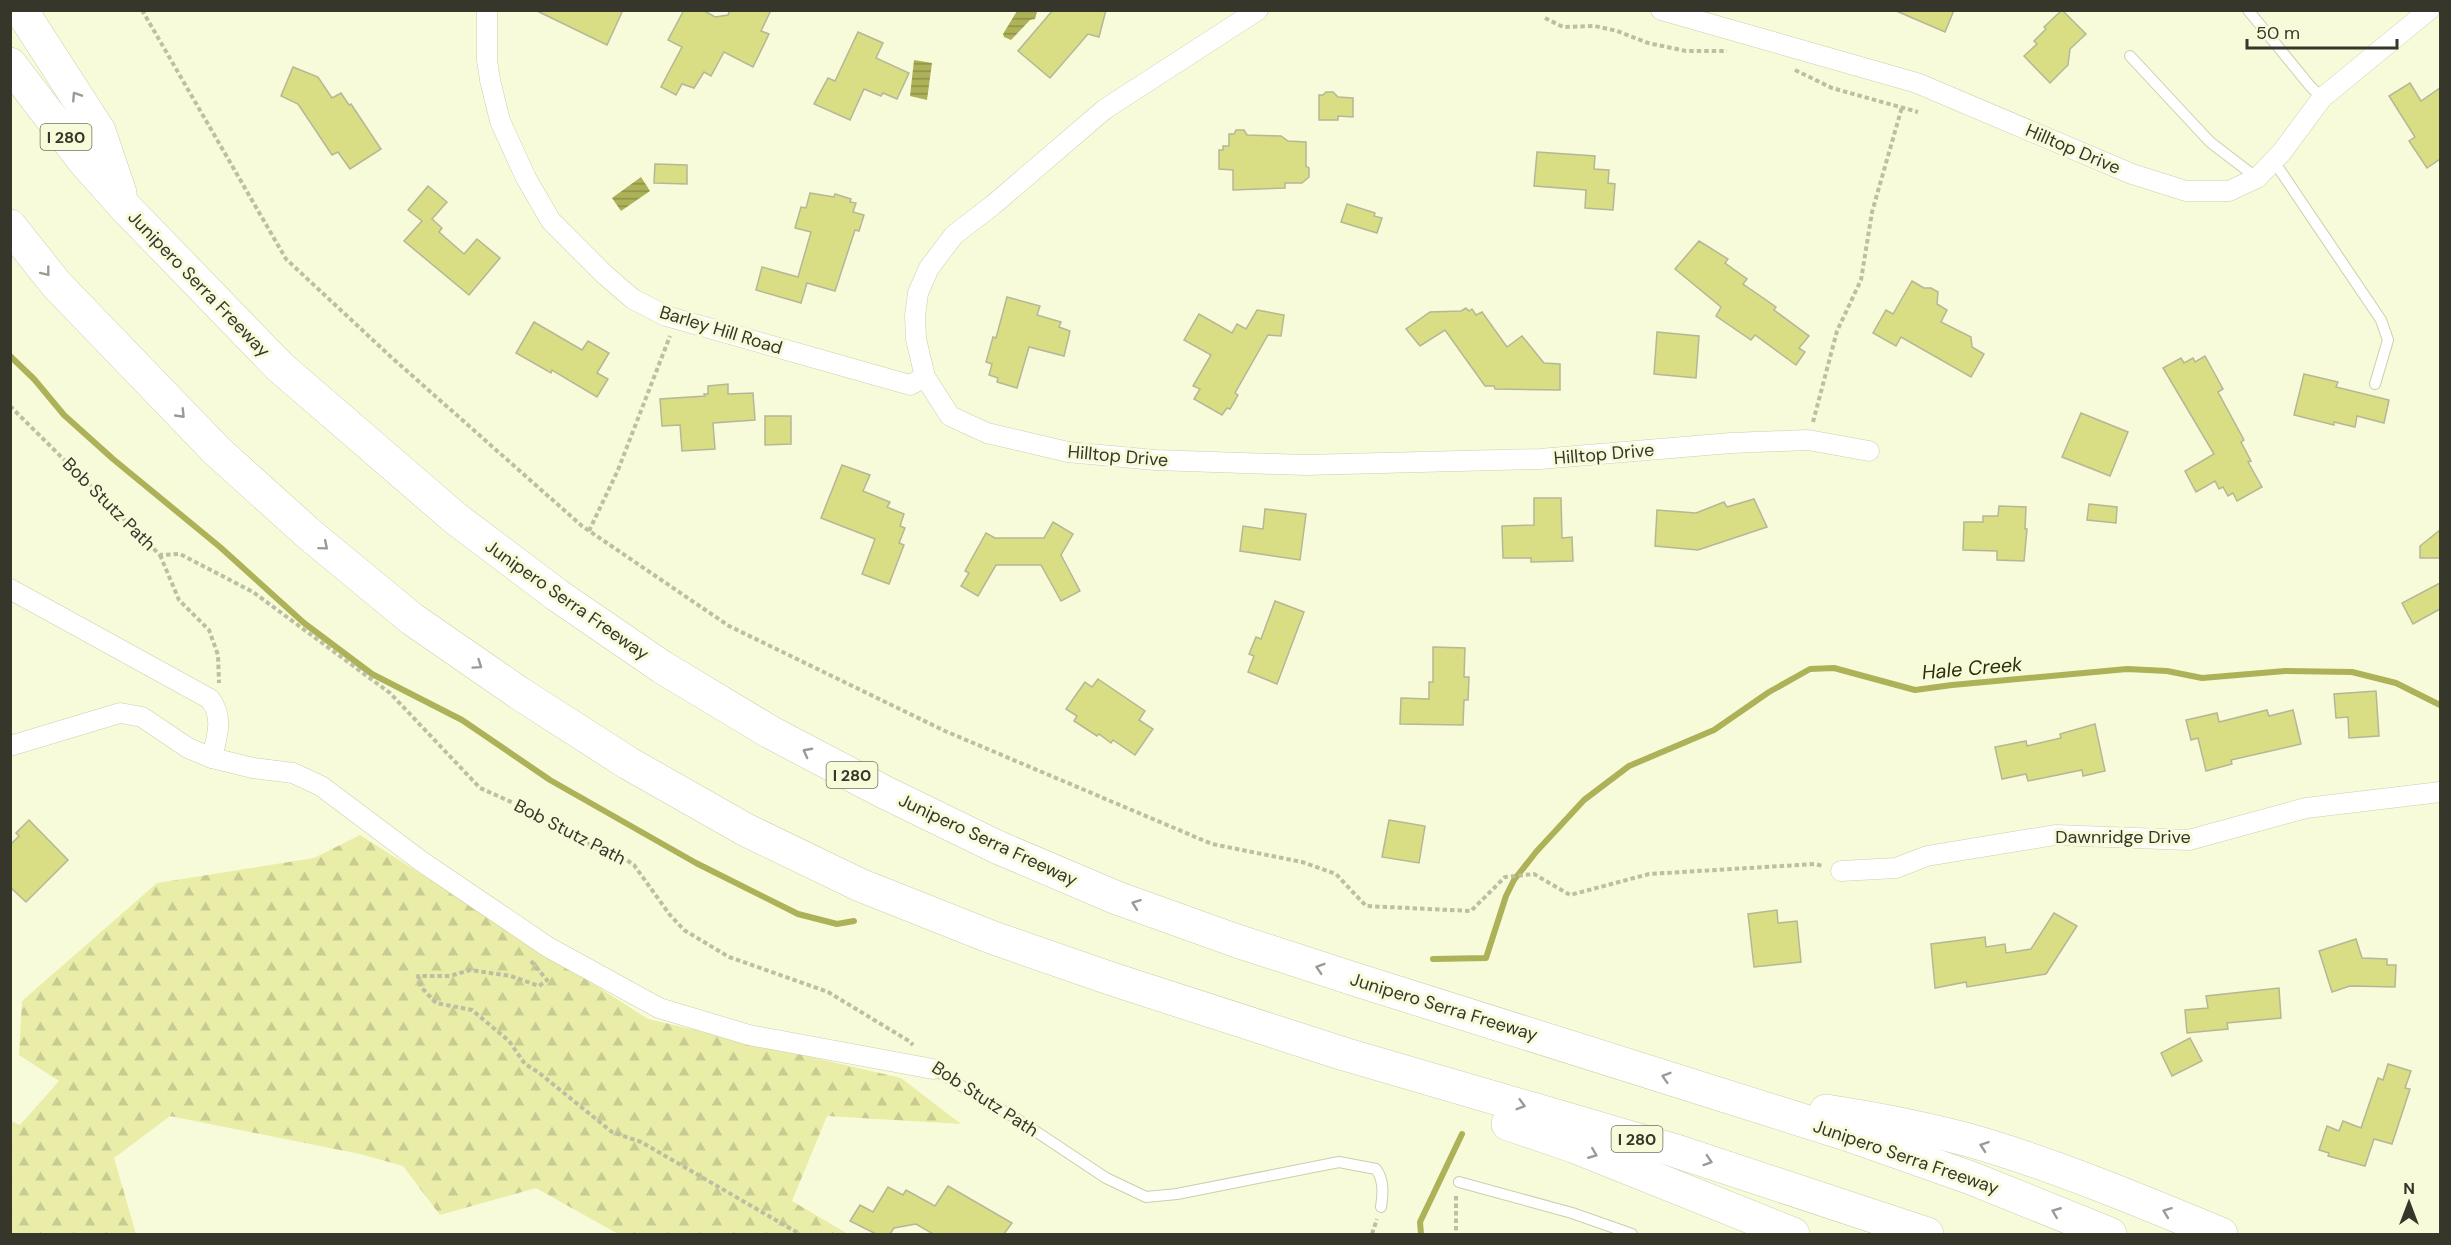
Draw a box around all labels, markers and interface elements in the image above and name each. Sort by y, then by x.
scale bar [2247,12,2397,50]
text: 50 m [2256,21,2300,45]
one-way arrow [72,92,84,102]
street label: Hilltop Drive [2022,118,2124,180]
road number: I 280 [40,124,92,150]
street label: Junipero Serra Freeway [123,206,275,362]
one-way arrow [39,266,50,277]
street label: Barley Hill Road [657,300,785,360]
one-way arrow [173,406,184,417]
street label: Hilltop Drive [1553,438,1655,470]
street label: Hilltop Drive [1067,440,1169,472]
street label: Bob Stutz Path [57,452,161,556]
street label: Junipero Serra Freeway [480,534,654,666]
one-way arrow [317,539,328,550]
water label: Hale Creek [1921,651,2024,685]
one-way arrow [471,658,482,669]
one-way arrow [802,747,813,759]
road number: I 280 [826,762,878,788]
street label: Junipero Serra Freeway [895,788,1081,892]
street label: Bob Stutz Path [510,794,630,870]
street label: Dawnridge Drive [2055,825,2191,849]
one-way arrow [1131,899,1142,912]
one-way arrow [1315,963,1326,976]
street label: Junipero Serra Freeway [1347,967,1541,1047]
street label: Bob Stutz Path [927,1056,1043,1142]
one-way arrow [1661,1072,1672,1085]
one-way arrow [1515,1098,1526,1110]
street label: Junipero Serra Freeway [1810,1114,2002,1200]
road number: I 280 [1612,1126,1662,1152]
one-way arrow [1979,1140,1990,1153]
one-way arrow [1587,1147,1598,1159]
one-way arrow [1702,1154,1713,1166]
north arrow [2379,1173,2439,1233]
text: N [2403,1178,2415,1199]
one-way arrow [2051,1207,2062,1219]
one-way arrow [2162,1207,2173,1219]

